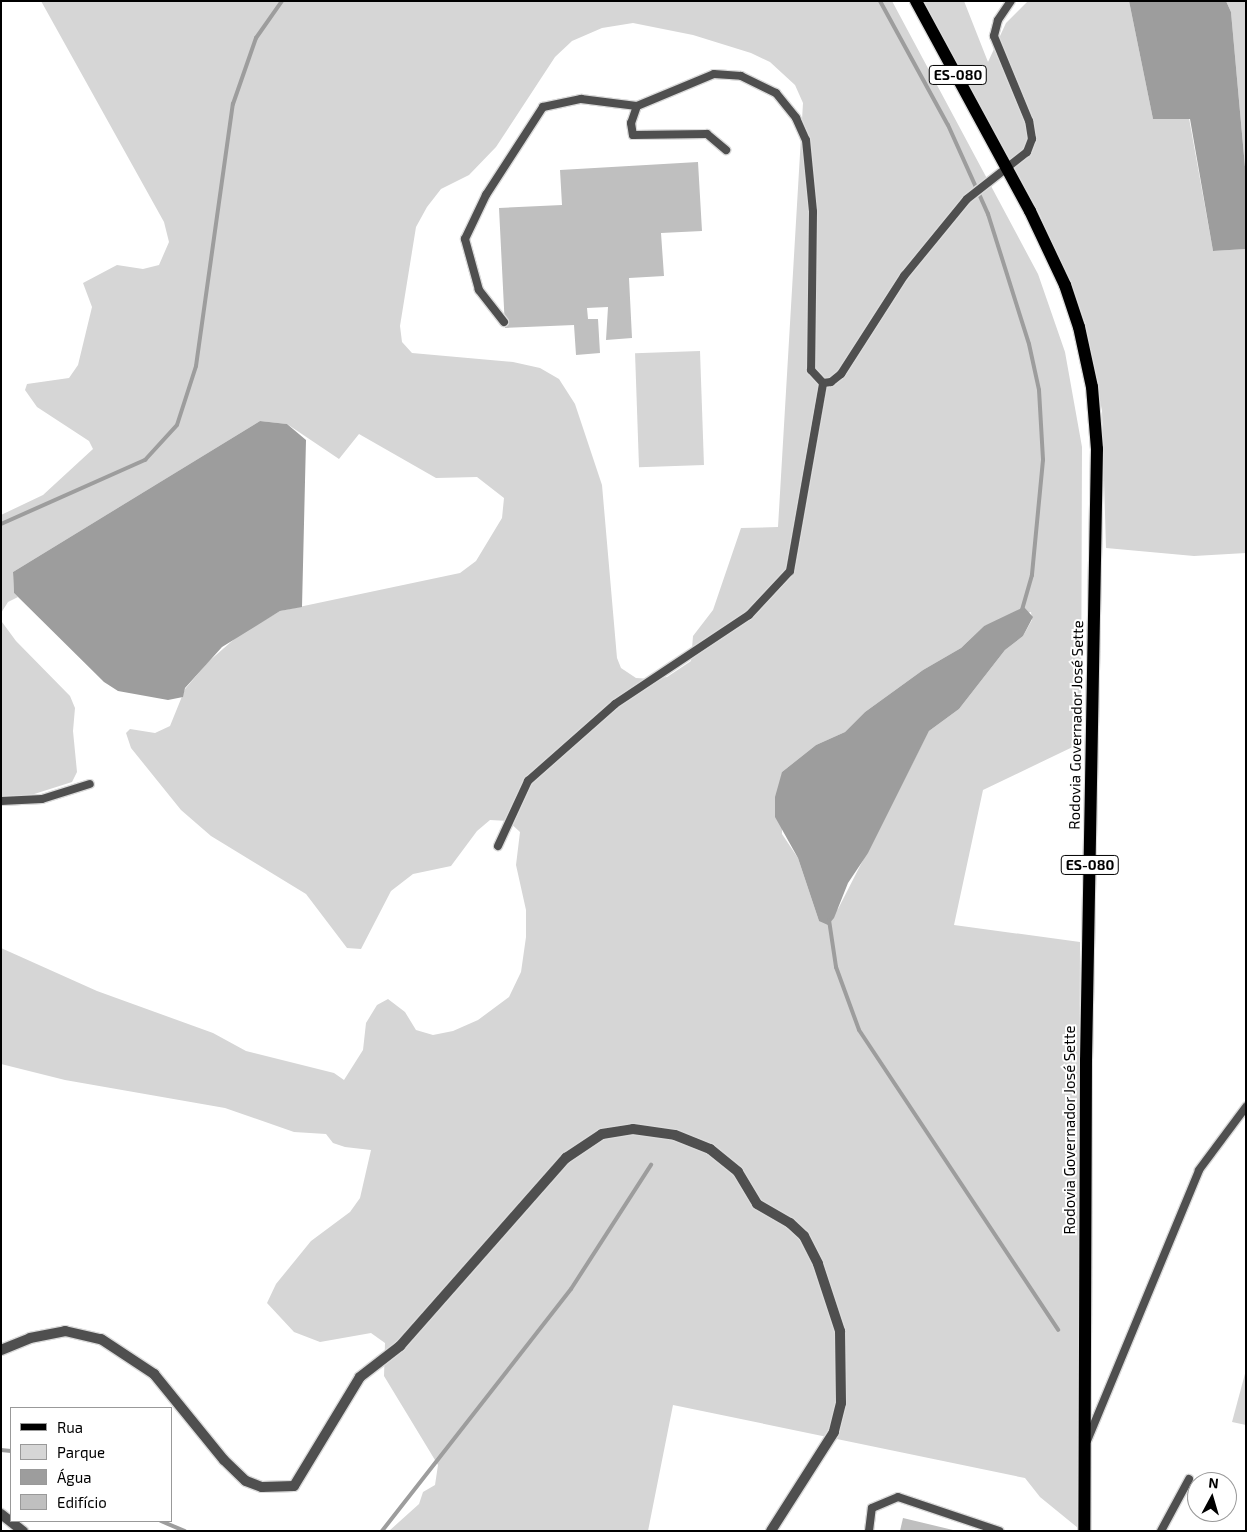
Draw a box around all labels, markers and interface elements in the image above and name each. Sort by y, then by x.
road number: ES-080 [928,64,988,86]
street label: Rodovia Governador José Sette [1065,620,1087,830]
road number: ES-080 [1060,854,1120,876]
street label: Rodovia Governador José Sette [1061,1025,1079,1235]
legend [10,1407,172,1522]
text: Rua [57,1418,83,1436]
text: Parque [57,1443,105,1461]
text: Água [57,1468,92,1486]
north arrow [1187,1472,1237,1522]
text: N [1208,1474,1219,1492]
text: Edifício [57,1493,107,1511]

